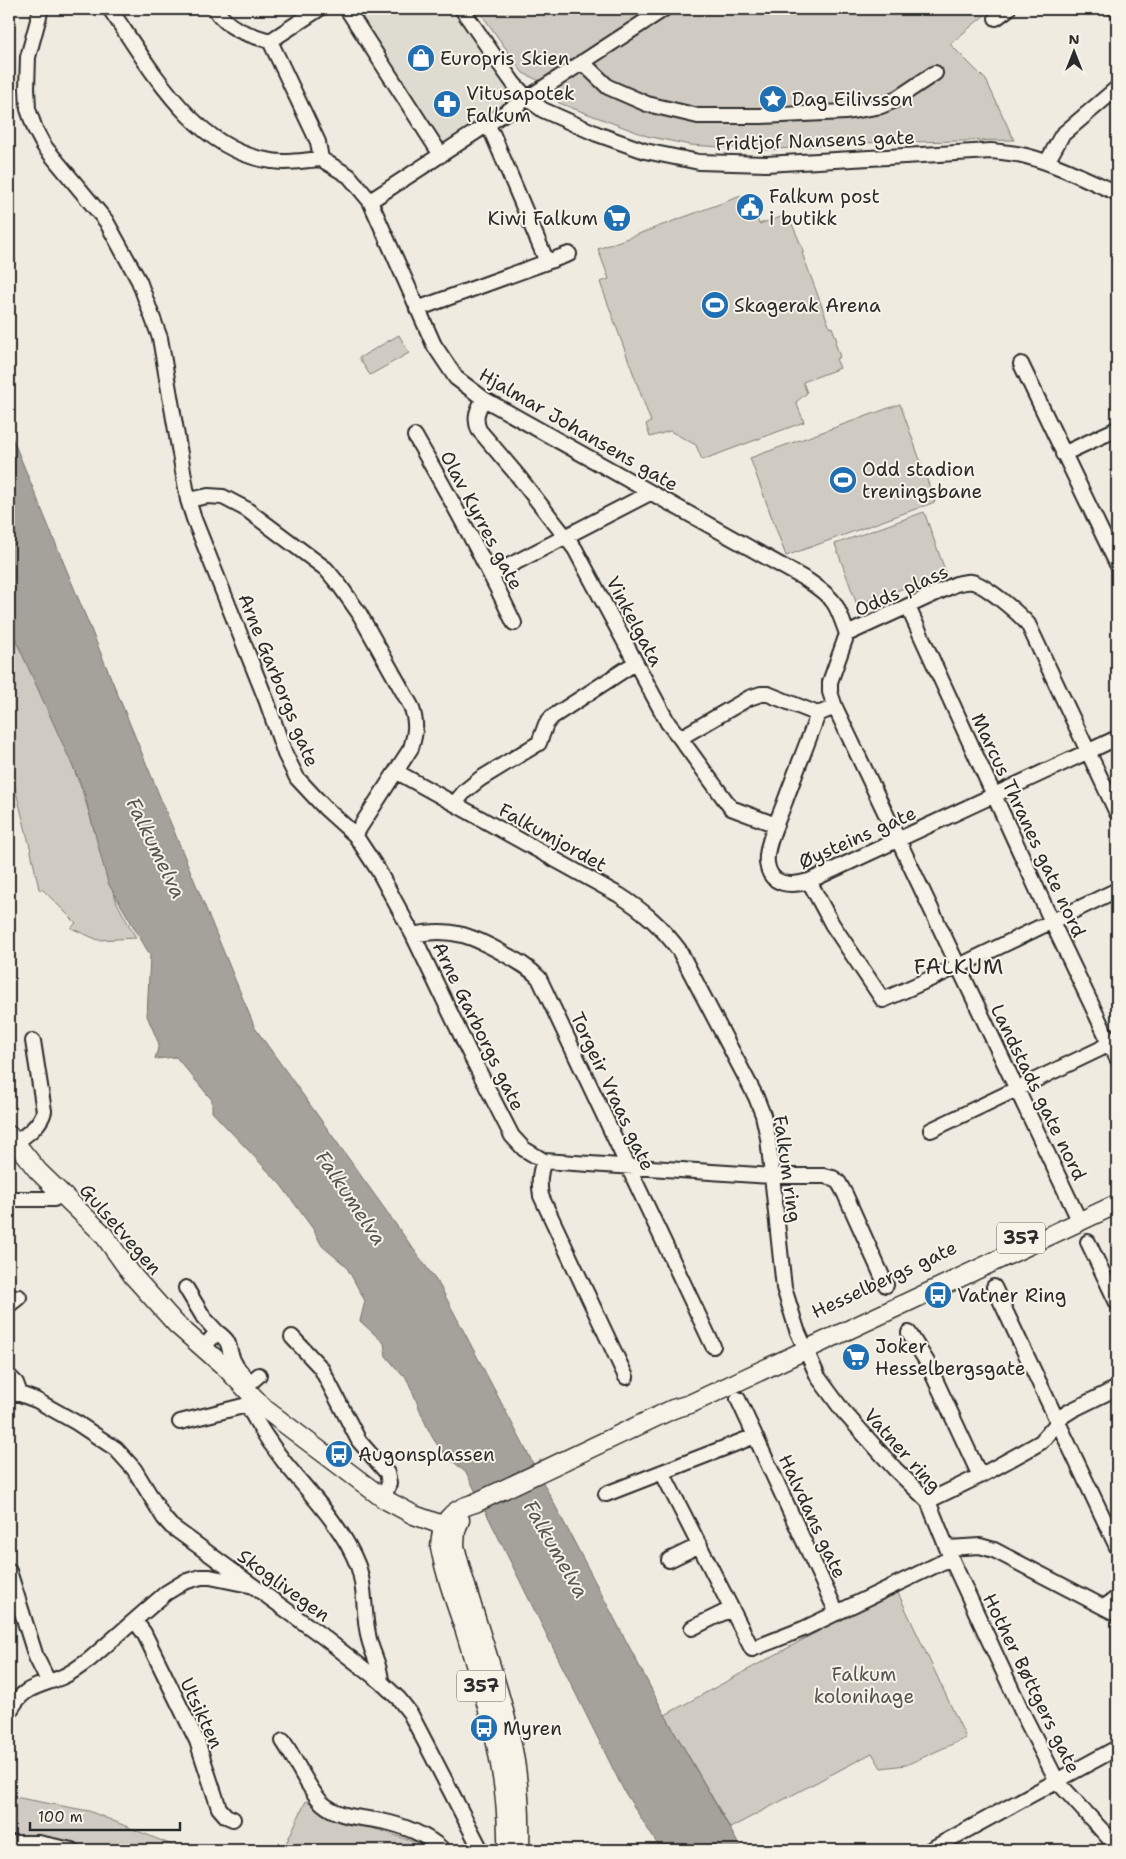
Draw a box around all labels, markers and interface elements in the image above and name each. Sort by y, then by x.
north arrow [1048,28,1098,78]
text: N [1068,30,1080,48]
shop icon: Europris Skien [406,43,436,73]
place label: Europris Skien [440,46,569,71]
place label: Vitusapotek Falkum [466,81,575,128]
place icon: Dag Eilivsson [758,84,788,114]
place label: Dag Eilivsson [792,87,913,112]
pharmacy icon: Vitusapotek Falkum [432,89,462,119]
street label: Fridtjof Nansens gate [715,125,915,156]
place label: Falkum post i butikk [769,184,880,231]
public building icon: Falkum post i butikk [735,192,765,222]
supermarket icon: Kiwi Falkum [602,203,632,233]
place label: Kiwi Falkum [488,206,598,231]
sports icon: Skagerak Arena [700,290,730,320]
place label: Skagerak Arena [734,293,881,318]
street label: Hjalmar Johansens gate [475,362,683,497]
street label: Olav Kyrres gate [434,446,529,594]
place label: Odd stadion treningsbane [862,457,982,504]
sports icon: Odd stadion treningsbane [828,465,858,495]
street label: Odds plass [850,559,952,622]
street label: Vinkelgata [600,572,669,671]
street label: Arne Garborgs gate [232,590,325,771]
street label: Marcus Thranes gate nord [966,709,1092,941]
water label: Falkumelva [120,793,192,903]
street label: Falkumjordet [494,797,611,877]
street label: Øysteins gate [794,800,920,875]
street label: Arne Garborgs gate [427,938,530,1115]
district label: FALKUM [914,953,1004,981]
street label: Landstads gate nord [985,1000,1092,1185]
street label: Torgeir Vraas gate [565,1008,660,1175]
street label: Falkum ring [768,1114,807,1224]
water label: Falkumelva [310,1145,392,1251]
street label: Gulsetvegen [74,1178,167,1280]
road number: 357 [997,1222,1045,1254]
street label: Hesselbergs gate [808,1235,961,1324]
bus stop icon: Vatner Ring [923,1280,953,1310]
place label: Vatner Ring [957,1283,1066,1308]
place label: Joker Hesselbergsgate [875,1334,1026,1381]
supermarket icon: Joker Hesselbergsgate [841,1342,871,1372]
street label: Vatner ring [858,1403,947,1498]
bus stop icon: Augonsplassen [324,1439,354,1469]
place label: Augonsplassen [358,1442,495,1467]
street label: Halvdans gate [773,1450,852,1582]
water label: Falkumelva [517,1495,595,1603]
street label: Skoglivegen [232,1543,335,1627]
street label: Hother Bøttgers gate [977,1589,1086,1777]
park label: Falkum kolonihage [814,1662,914,1709]
road number: 357 [457,1670,505,1702]
street label: Utsikten [174,1674,229,1753]
bus stop icon: Myren [469,1713,499,1743]
place label: Myren [503,1716,562,1741]
scale bar [30,1799,180,1831]
text: 100 m [38,1807,83,1827]

